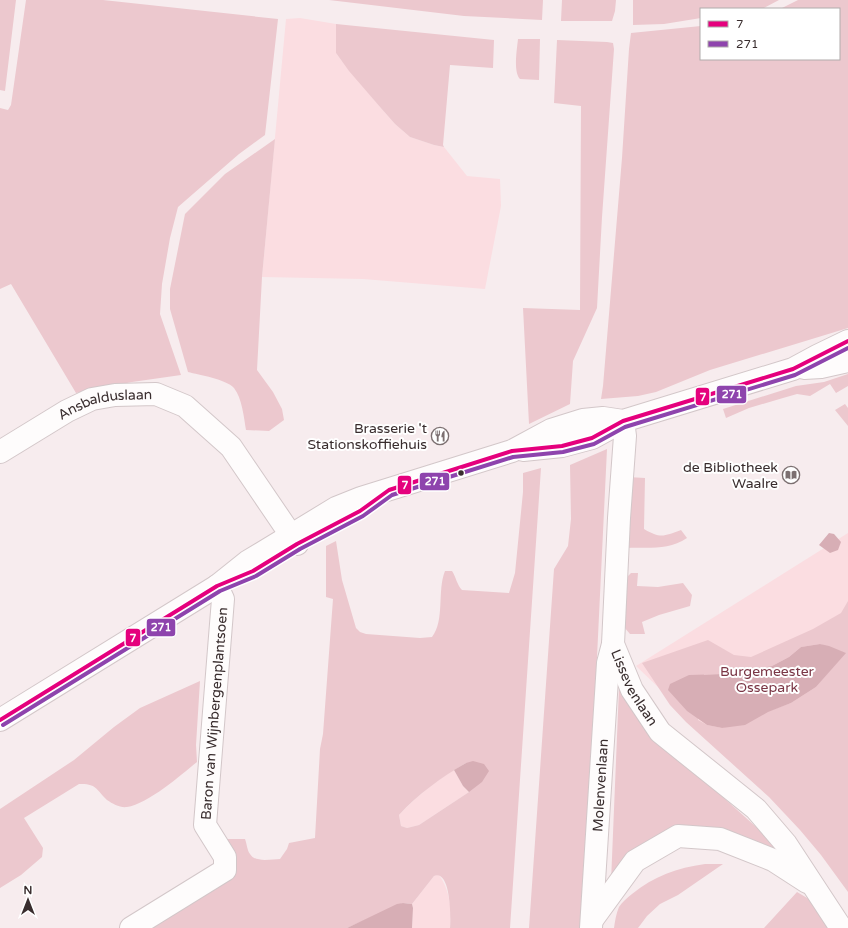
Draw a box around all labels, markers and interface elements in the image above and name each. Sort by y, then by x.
legend [700,8,840,60]
text: 7 [736,17,744,31]
text: 271 [736,37,759,51]
line badge: 271 [716,385,747,404]
street label: Ansbalduslaan [55,386,152,424]
line badge: 7 [695,387,710,406]
text: 271 [722,388,742,401]
text: 7 [700,391,707,404]
place label: Brasserie 't Stationskoffiehuis [308,420,428,453]
restaurant icon: Brasserie 't Stationskoffiehuis [430,426,450,446]
place label: de Bibliotheek Waalre [683,459,778,492]
library icon: de Bibliotheek Waalre [781,465,801,485]
unlabelled marker [456,468,466,478]
line badge: 271 [419,472,450,491]
line badge: 7 [397,475,412,495]
text: 271 [425,475,445,488]
text: 7 [402,479,409,492]
street label: Baron van Wijnbergenplantsoen [197,607,231,821]
line badge: 271 [146,618,176,637]
text: 271 [151,621,171,634]
line badge: 7 [125,628,141,647]
text: 7 [130,632,137,645]
street label: Lissevenlaan [607,647,661,729]
park label: Burgemeester Ossepark [720,663,815,696]
street label: Molenvenlaan [589,738,612,832]
north arrow [8,880,48,920]
text: N [24,884,32,897]

